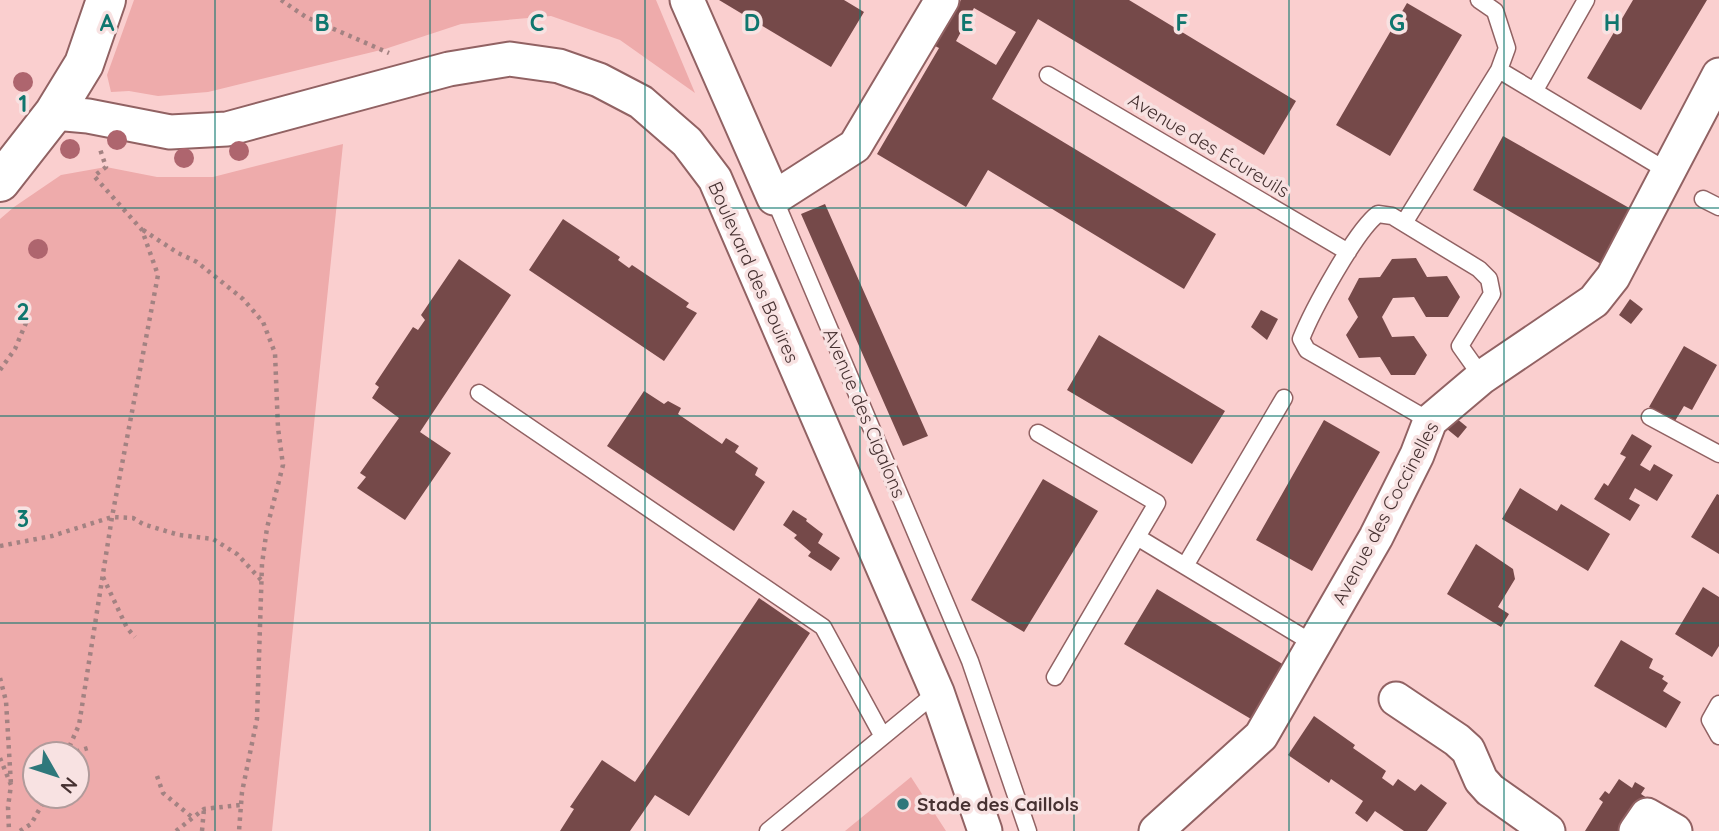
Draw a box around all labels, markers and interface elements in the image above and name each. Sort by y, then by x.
text: A [100,8,115,37]
text: B [314,8,330,37]
text: C [530,8,544,37]
text: D [744,8,760,37]
text: E [960,8,974,37]
text: F [1176,8,1188,37]
text: G [1389,8,1405,37]
text: H [1604,8,1620,37]
street label: Avenue des Écureuils [1124,87,1294,203]
text: 1 [19,89,27,118]
street label: Boulevard des Bouires [703,178,805,367]
text: 2 [16,297,30,326]
street label: Avenue des Cigalons [818,325,912,501]
street label: Avenue des Coccinelles [1327,417,1444,609]
text: 3 [17,504,29,533]
north arrow [21,740,91,810]
text: N [55,773,83,799]
place label: Stade des Caillols [917,792,1079,816]
marker: Stade des Caillols [895,796,911,812]

